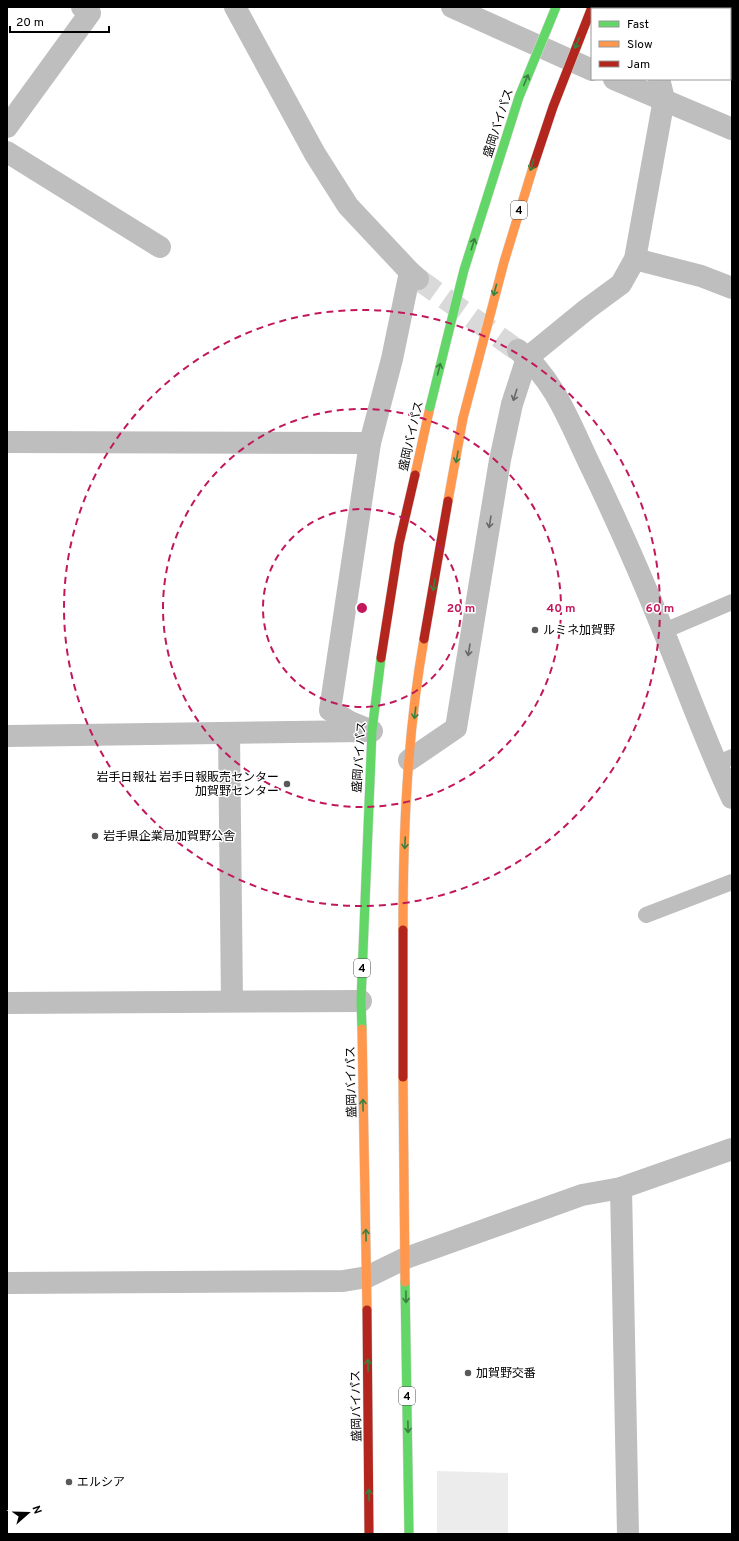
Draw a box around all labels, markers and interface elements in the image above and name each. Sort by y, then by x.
scale bar [10,8,109,34]
legend [591,8,731,80]
text: 20 m [16,15,44,31]
text: Fast [627,17,649,33]
one-way arrow [572,36,580,48]
text: Slow [627,37,653,53]
text: Jam [627,57,650,73]
one-way arrow [522,75,530,87]
street label: 盛岡バイパス [480,87,518,160]
one-way arrow [528,158,535,171]
road number: 4 [511,201,527,219]
one-way arrow [470,237,477,250]
one-way arrow [491,283,498,296]
one-way arrow [436,363,444,376]
one-way arrow [511,388,518,401]
street label: 盛岡バイパス [396,399,428,473]
one-way arrow [452,450,460,463]
one-way arrow [485,515,493,528]
one-way arrow [430,578,438,591]
centre of rings [355,601,369,615]
text: 20 m [447,601,475,617]
text: 40 m [546,601,576,617]
text: 60 m [646,601,674,617]
place label: ルミネ加賀野 [543,623,615,639]
marker: ルミネ加賀野 [530,625,540,635]
one-way arrow [465,643,473,656]
one-way arrow [411,706,419,719]
street label: 盛岡バイパス [350,721,370,793]
place label: 岩手日報社 岩手日報販売センター 加賀野センター [96,770,279,800]
marker: 岩手日報社 岩手日報販売センター 加賀野センター [282,779,292,789]
place label: 岩手県企業局加賀野公舎 [103,829,235,845]
marker: 岩手県企業局加賀野公舎 [90,831,100,841]
one-way arrow [402,836,409,849]
road number: 4 [354,959,370,977]
street label: 盛岡バイパス [343,1046,361,1118]
one-way arrow [359,1099,367,1112]
one-way arrow [362,1229,370,1242]
one-way arrow [402,1290,410,1303]
one-way arrow [364,1359,371,1372]
place label: 加賀野交番 [476,1366,536,1382]
marker: 加賀野交番 [463,1368,473,1378]
street label: 盛岡バイパス [348,1370,366,1442]
road number: 4 [399,1387,415,1405]
one-way arrow [404,1420,412,1433]
place label: エルシア [77,1475,125,1491]
marker: エルシア [64,1477,74,1487]
one-way arrow [365,1489,373,1502]
north arrow [8,1493,48,1533]
text: N [29,1504,44,1516]

